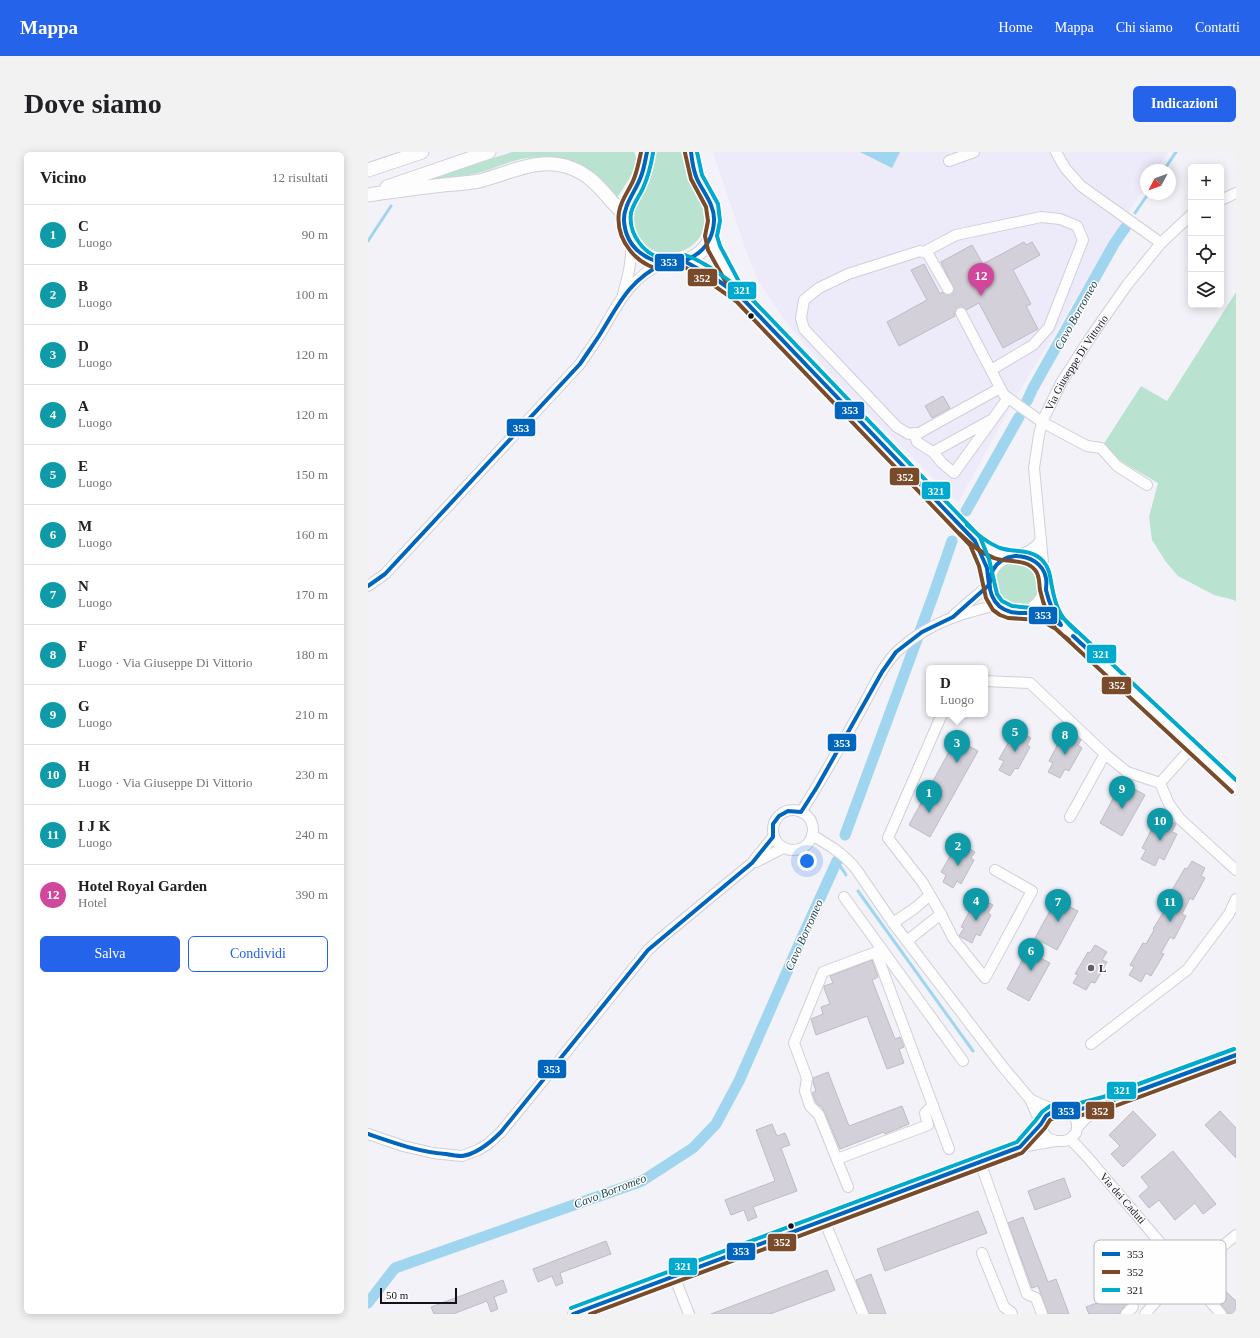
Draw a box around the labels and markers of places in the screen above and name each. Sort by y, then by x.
pin: 12 [968,263,994,296]
unlabelled marker [746,311,756,321]
pin: 5 [1002,719,1028,752]
pin: 8 [1052,722,1078,755]
pin: 3 [944,730,970,763]
pin: 9 [1109,776,1135,809]
pin: 1 [916,780,942,813]
pin: 10 [1147,808,1173,841]
pin: 2 [945,833,971,866]
pin: 4 [963,888,989,921]
pin: 7 [1045,889,1071,922]
pin: 11 [1157,889,1183,922]
pin: 6 [1018,938,1044,971]
place label: L [1099,962,1106,974]
marker: L [1086,963,1096,973]
unlabelled marker [786,1221,796,1231]

